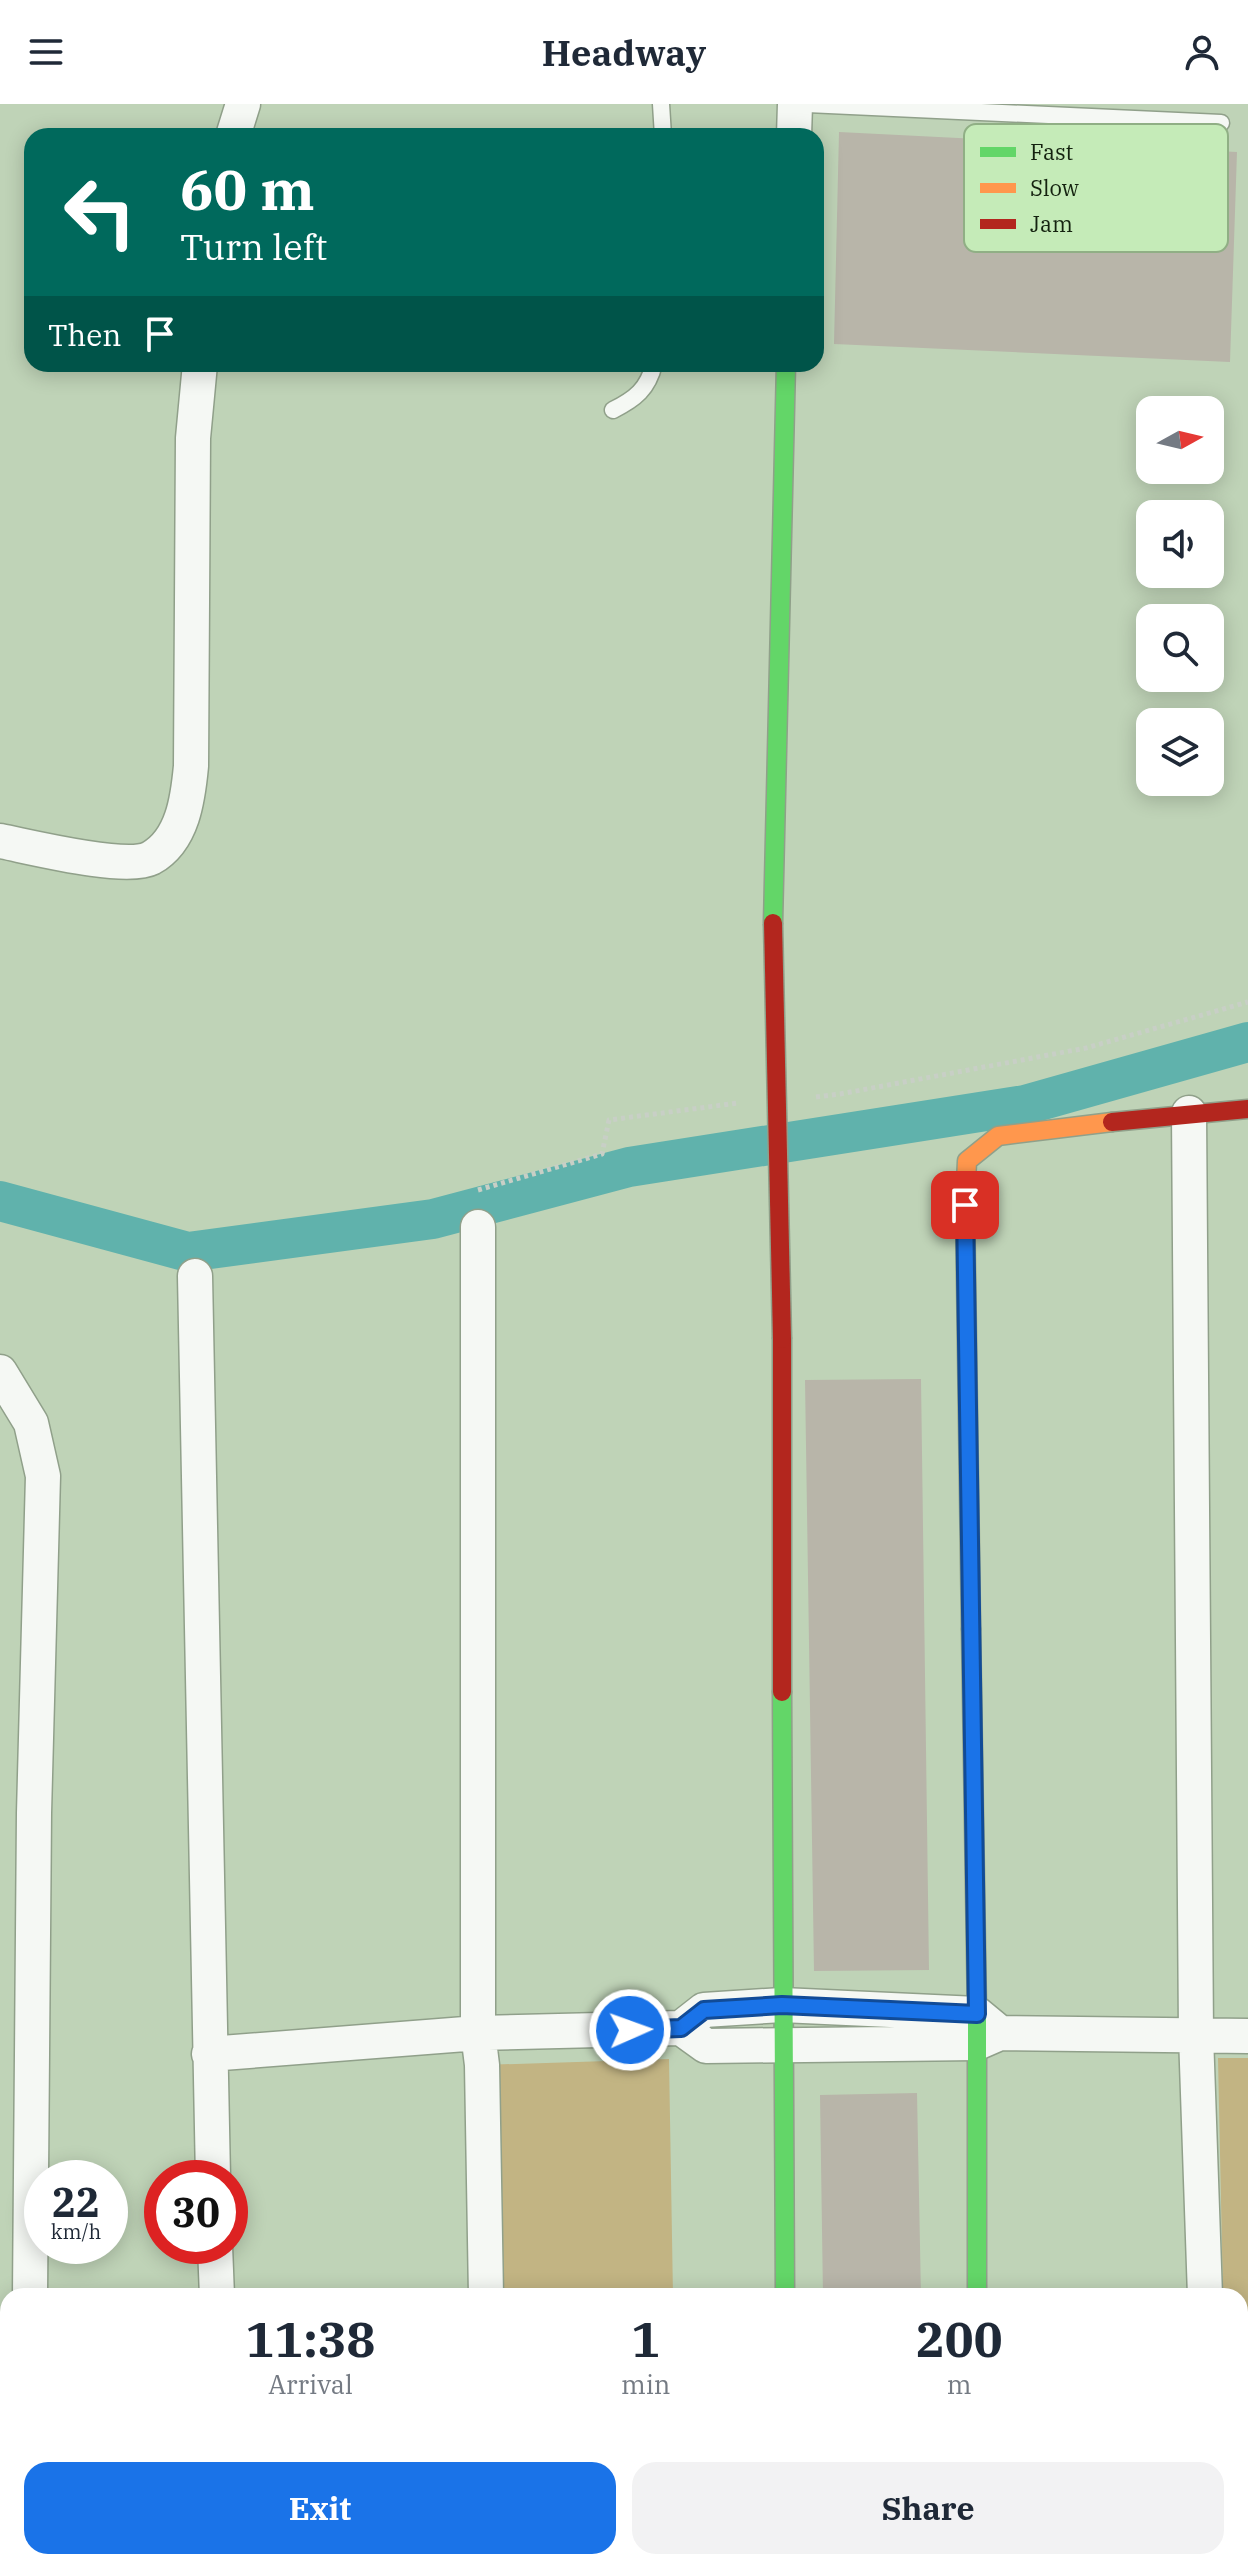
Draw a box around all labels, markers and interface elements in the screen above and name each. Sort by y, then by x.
text: Headway [542,29,706,76]
icon: menu [24,30,68,74]
icon: person [1180,30,1224,74]
legend [964,124,1228,252]
text: Fast [1030,137,1073,166]
text: 60 m [180,153,315,225]
icon: left [48,160,152,264]
text: Slow [1030,173,1079,202]
text: Jam [1030,209,1073,238]
text: Turn left [180,223,327,270]
icon: arrive [138,312,182,356]
text: Then [48,315,122,354]
north arrow [1136,396,1224,484]
map controls [1136,396,1224,796]
button: sound [1136,500,1224,588]
button: search [1136,604,1224,692]
button: layers [1136,708,1224,796]
pin [931,1171,999,1239]
icon: arrive [943,1183,987,1227]
position arrow [588,1988,672,2072]
speed limit sign: 30 [144,2160,248,2264]
text: 22 [52,2176,100,2228]
text: km/h [51,2218,101,2245]
text: 11:38 [246,2308,375,2370]
text: 1 [631,2308,660,2370]
text: 200 [916,2308,1002,2370]
text: Arrival [268,2367,353,2401]
text: min [621,2367,670,2401]
text: m [947,2367,972,2401]
button: Exit [24,2462,616,2554]
button: Share [632,2462,1224,2554]

